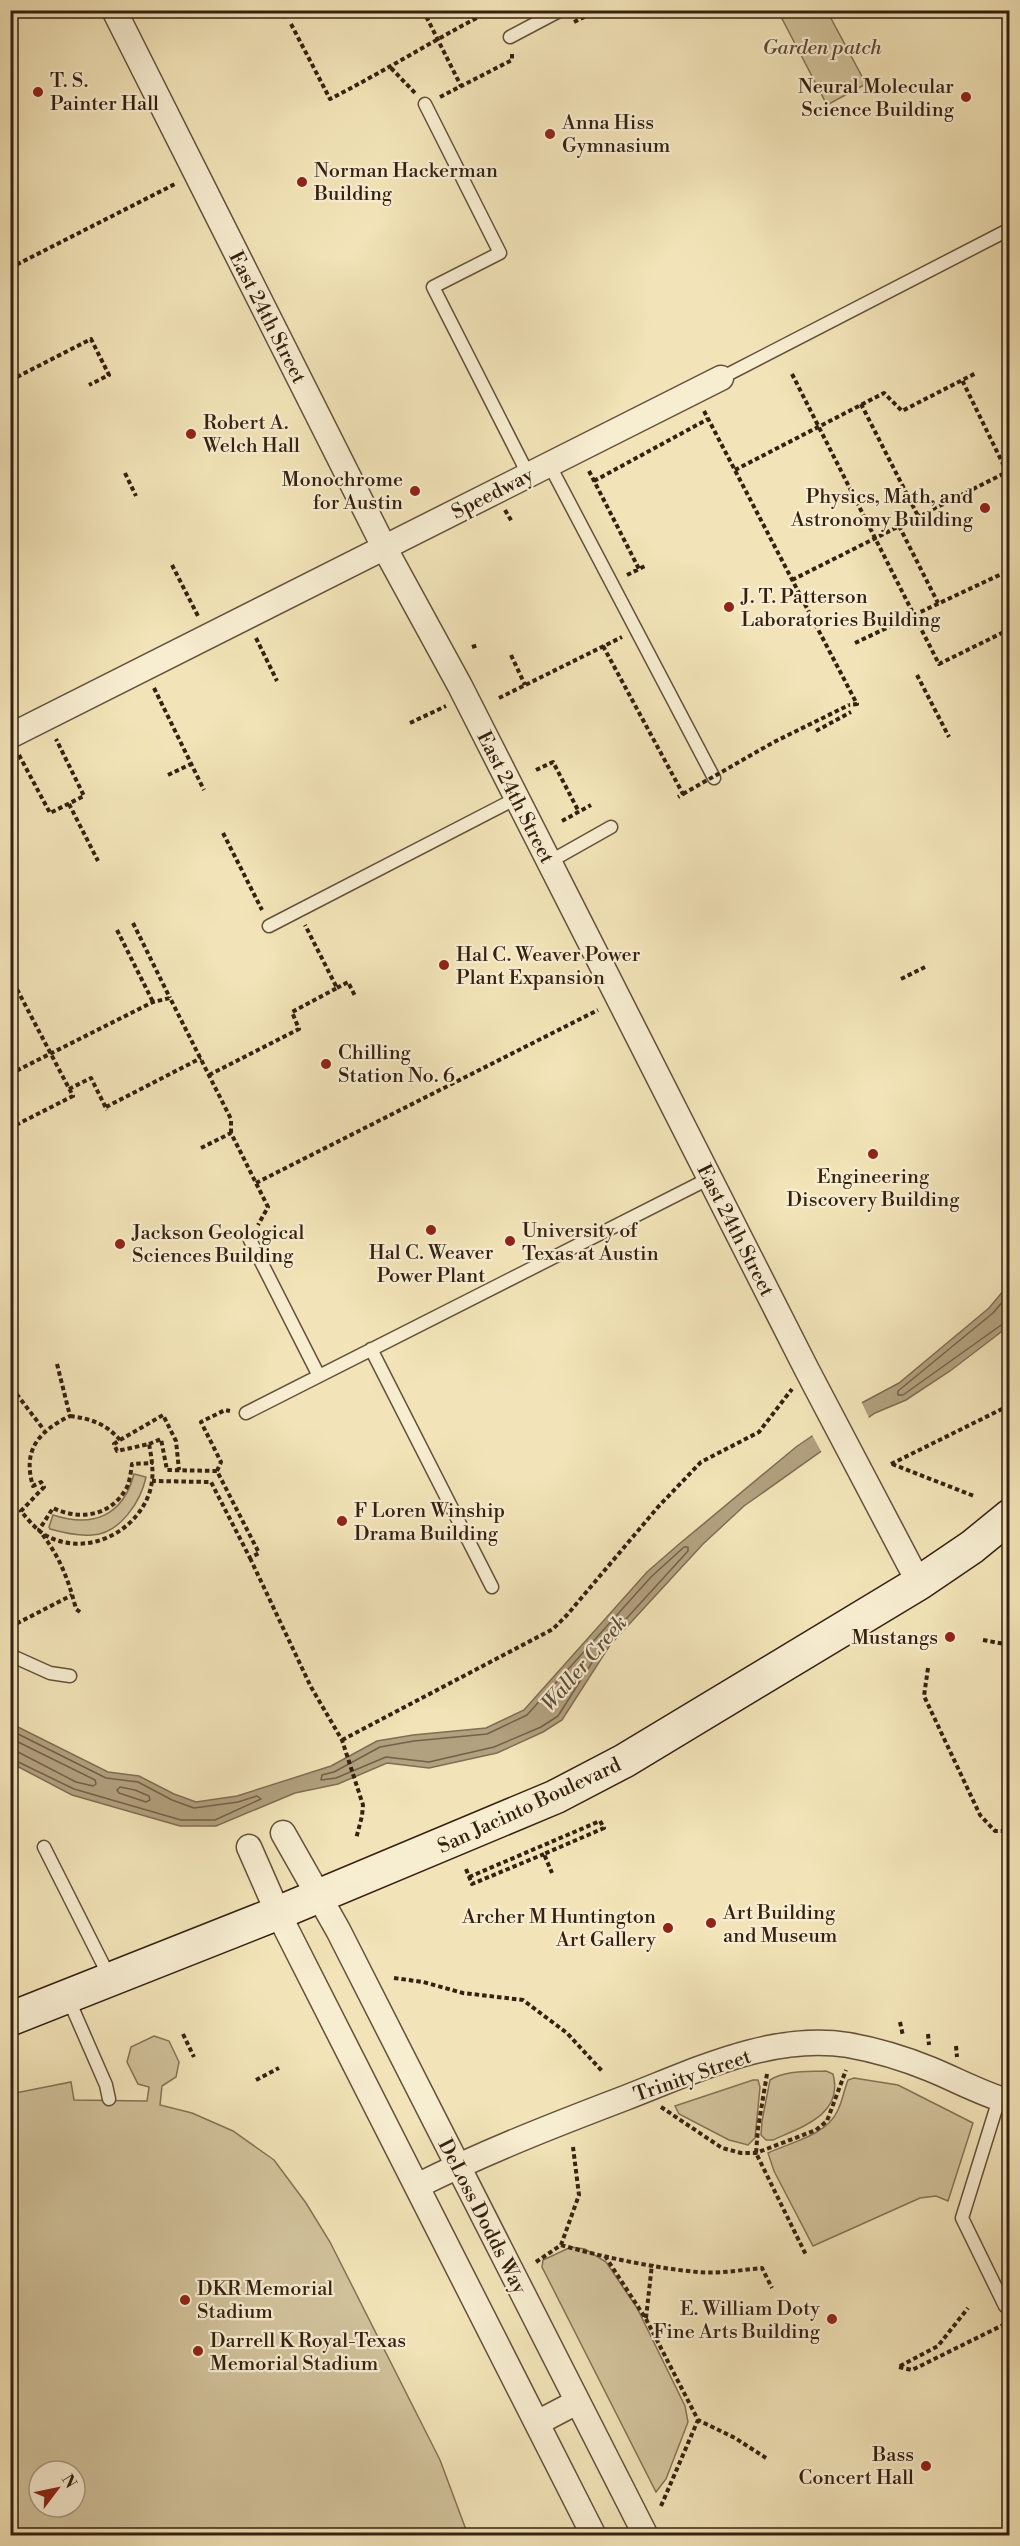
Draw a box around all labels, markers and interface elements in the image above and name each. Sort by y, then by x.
park label: Garden patch [762,36,883,61]
place label: T. S. Painter Hall [50,69,159,117]
place label: Neural Molecular Science Building [798,75,955,123]
marker: T. S. Painter Hall [31,85,45,99]
marker: Neural Molecular Science Building [959,90,973,104]
place label: Anna Hiss Gymnasium [561,111,671,159]
marker: Anna Hiss Gymnasium [543,127,557,141]
place label: Norman Hackerman Building [313,159,498,207]
marker: Norman Hackerman Building [295,175,309,189]
street label: East 24th Street [223,247,311,388]
place label: Robert A. Welch Hall [202,411,300,459]
marker: Robert A. Welch Hall [184,427,198,441]
street label: Speedway [448,463,538,526]
place label: Monochrome for Austin [282,468,403,516]
marker: Monochrome for Austin [408,484,422,498]
place label: Physics, Math, and Astronomy Building [790,485,974,533]
marker: Physics, Math, and Astronomy Building [978,501,992,515]
place label: J. T. Patterson Laboratories Building [740,585,941,633]
marker: J. T. Patterson Laboratories Building [722,600,736,614]
street label: East 24th Street [471,727,559,868]
place label: Hal C. Weaver Power Plant Expansion [456,943,641,991]
marker: Hal C. Weaver Power Plant Expansion [437,958,451,972]
place label: Chilling Station No. 6 [338,1041,455,1089]
marker: Chilling Station No. 6 [319,1057,333,1071]
marker: Engineering Discovery Building [866,1147,880,1161]
street label: East 24th Street [691,1160,779,1301]
place label: Engineering Discovery Building [787,1165,960,1213]
place label: University of Texas at Austin [522,1219,659,1267]
place label: Jackson Geological Sciences Building [131,1221,304,1269]
marker: Hal C. Weaver Power Plant [424,1223,438,1237]
marker: University of Texas at Austin [503,1234,517,1248]
marker: Jackson Geological Sciences Building [113,1237,127,1251]
place label: Hal C. Weaver Power Plant [369,1241,494,1289]
place label: F Loren Winship Drama Building [354,1499,505,1547]
marker: F Loren Winship Drama Building [335,1514,349,1528]
water label: Waller Creek [536,1611,633,1717]
place label: Mustangs [851,1626,938,1651]
marker: Mustangs [943,1630,957,1644]
street label: San Jacinto Boulevard [434,1753,626,1860]
place label: Art Building and Museum [722,1901,838,1949]
place label: Archer M Huntington Art Gallery [461,1905,656,1953]
marker: Art Building and Museum [704,1916,718,1930]
marker: Archer M Huntington Art Gallery [661,1921,675,1935]
street label: Trinity Street [631,2045,754,2108]
street label: DeLoss Dodds Way [432,2135,532,2299]
place label: DKR Memorial Stadium [197,2277,333,2325]
marker: DKR Memorial Stadium [178,2293,192,2307]
place label: E. William Doty Fine Arts Building [653,2297,821,2345]
marker: E. William Doty Fine Arts Building [825,2312,839,2326]
place label: Darrell K Royal-Texas Memorial Stadium [210,2329,406,2377]
marker: Darrell K Royal-Texas Memorial Stadium [191,2344,205,2358]
place label: Bass Concert Hall [799,2443,914,2491]
north arrow [27,2459,87,2519]
marker: Bass Concert Hall [919,2459,933,2473]
text: N [57,2471,81,2493]

